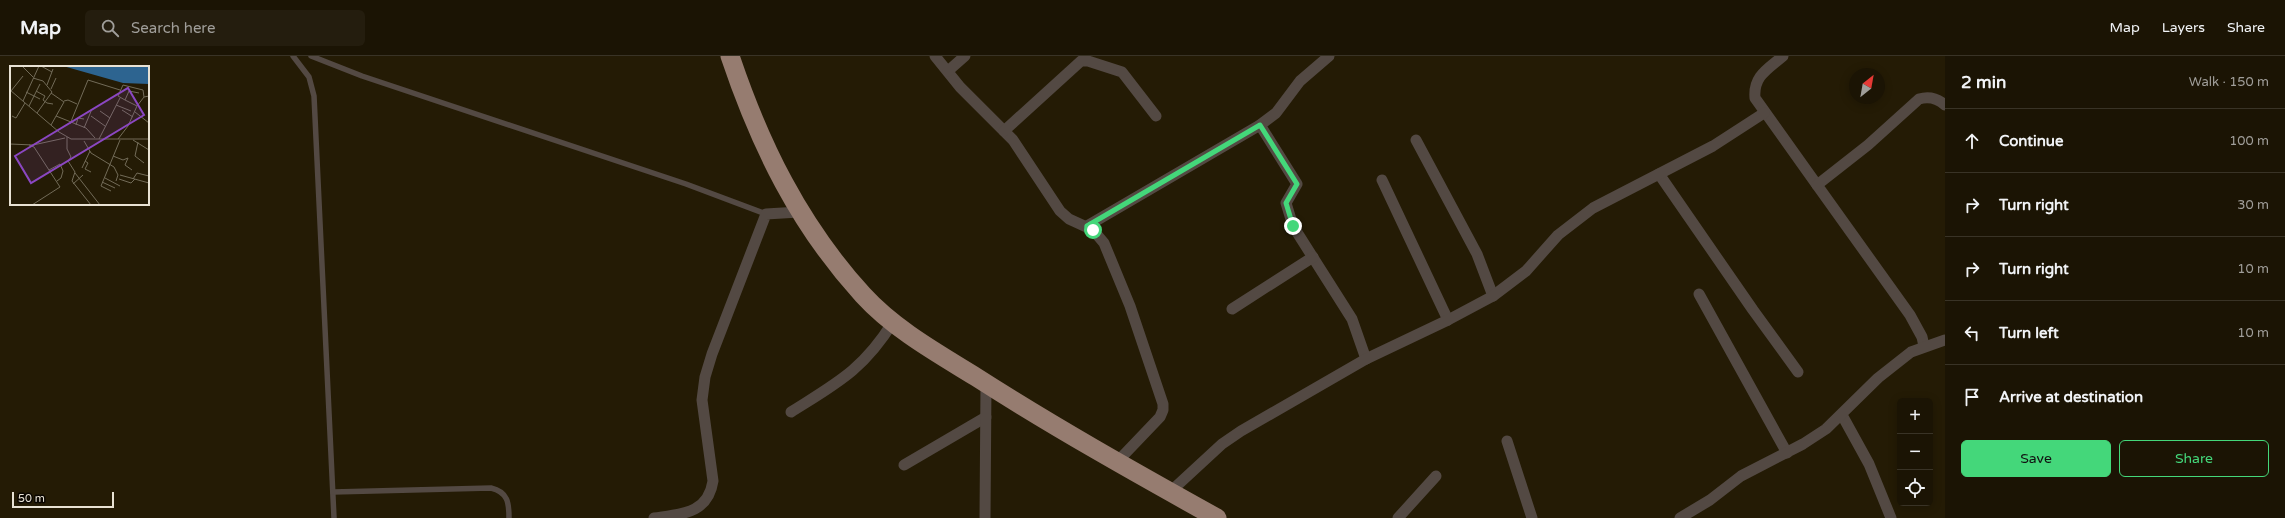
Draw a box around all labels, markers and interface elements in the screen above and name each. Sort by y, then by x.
search box [85,10,365,46]
text: Map [20,17,61,39]
icon: search [99,17,121,39]
text: Search here [131,19,215,37]
text: Map [2110,19,2140,36]
text: Layers [2162,19,2205,36]
text: Share [2227,19,2265,36]
inset map [10,66,149,205]
north arrow [1849,68,1885,104]
text: 2 min [1961,72,2006,93]
text: Walk · 150 m [2189,74,2269,90]
icon: ahead [1961,130,1983,152]
text: Continue [1999,132,2063,150]
text: 100 m [2229,133,2269,149]
icon: right [1961,194,1983,216]
text: Turn right [1999,196,2069,214]
text: 30 m [2237,197,2269,213]
route end [1284,217,1302,235]
route start [1084,221,1102,239]
icon: right [1961,258,1983,280]
text: Turn right [1999,260,2069,278]
text: 10 m [2237,261,2269,277]
icon: left [1961,322,1983,344]
text: Turn left [1999,324,2059,342]
text: 10 m [2237,325,2269,341]
icon: arrive [1961,386,1983,408]
text: Arrive at destination [1999,388,2143,406]
map controls [1897,398,1933,506]
button: + [1897,398,1933,434]
button: − [1897,434,1933,470]
button: Save [1961,440,2111,477]
button: Share [2119,440,2269,477]
button: locate [1897,470,1933,506]
scale bar [12,490,114,509]
text: 50 m [18,492,45,505]

